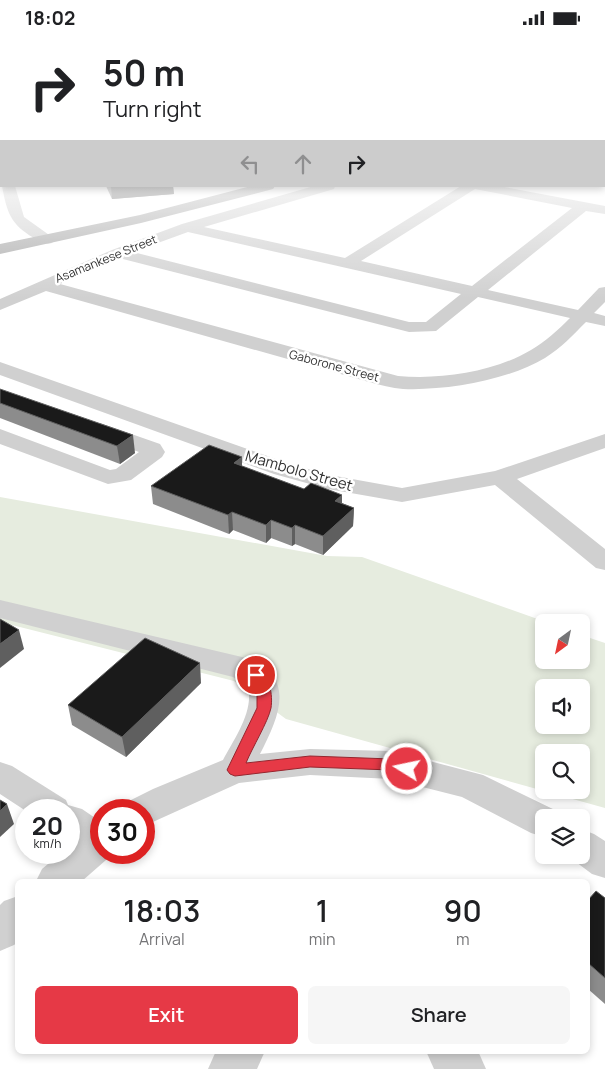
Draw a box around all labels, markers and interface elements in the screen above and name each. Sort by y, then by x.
text: 18:02 [25,5,75,31]
text: 50 m [103,49,185,97]
icon: right [20,55,85,120]
text: Turn right [103,94,201,124]
icon: left [236,150,264,178]
icon: ahead [289,150,317,178]
icon: right [342,150,370,178]
street label: Asamankese Street [52,230,159,287]
street label: Gaborone Street [287,345,381,386]
street label: Mambolo Street [243,445,355,496]
north arrow [535,614,590,669]
map controls [535,614,590,864]
pin [235,654,277,696]
icon: arrive [242,661,270,689]
button: sound [535,679,590,734]
position arrow [380,742,432,794]
button: search [535,744,590,799]
speed limit sign: 30 [90,799,155,864]
text: 20 [32,808,63,843]
button: layers [535,809,590,864]
text: km/h [34,835,61,852]
text: 18:03 [123,890,200,931]
text: 1 [316,890,328,931]
text: 90 [444,890,482,931]
text: Arrival [139,928,185,950]
text: min [309,928,335,950]
text: m [456,928,470,950]
button: Exit [35,986,298,1044]
button: Share [308,986,570,1044]

